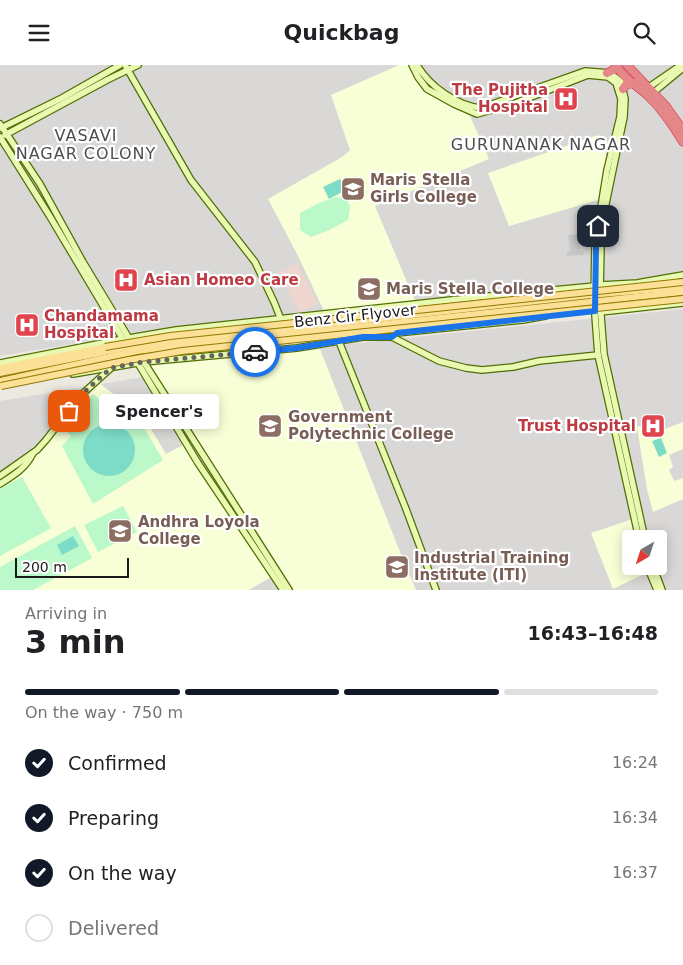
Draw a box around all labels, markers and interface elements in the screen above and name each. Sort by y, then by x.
icon: menu [25,19,53,47]
icon: search [630,19,658,47]
text: Quickbag [284,20,399,45]
place label: The Pujitha Hospital [452,81,548,116]
hospital icon: The Pujitha Hospital [553,86,579,112]
district label: VASAVI NAGAR COLONY [16,126,156,163]
district label: GURUNANAK NAGAR [451,135,631,154]
place label: Maris Stella Girls College [370,171,477,206]
school or university icon: Maris Stella Girls College [340,176,366,202]
pin [577,205,619,247]
icon: home [584,212,612,240]
hospital icon: Asian Homeo Care [113,267,139,293]
place label: Asian Homeo Care [144,271,299,289]
school or university icon: Maris Stella College [356,276,382,302]
place label: Maris Stella College [386,280,554,298]
street label: Benz Cir Flyover [293,301,418,331]
place label: Chandamama Hospital [44,307,159,342]
hospital icon: Chandamama Hospital [14,312,40,338]
courier [230,327,280,377]
icon: car [241,338,269,366]
pin [48,390,90,432]
callout: Spencer's [99,393,219,429]
icon: bag [55,397,83,425]
text: Spencer's [115,402,203,421]
place label: Government Polytechnic College [288,408,454,443]
school or university icon: Government Polytechnic College [257,413,283,439]
hospital icon: Trust Hospital [640,413,666,439]
place label: Trust Hospital [518,417,636,435]
place label: Andhra Loyola College [138,513,260,548]
school or university icon: Andhra Loyola College [107,518,133,544]
north arrow [622,530,668,575]
map controls [622,530,667,575]
place label: Industrial Training Institute (ITI) [414,549,569,584]
school or university icon: Industrial Training Institute (ITI) [384,554,410,580]
scale bar [15,555,129,578]
text: 200 m [22,559,67,575]
text: Arriving in [25,604,107,623]
text: 16:43–16:48 [528,622,658,644]
text: 3 min [25,623,126,661]
text: On the way · 750 m [25,703,183,722]
icon: check [25,749,53,777]
text: Confirmed [68,752,167,774]
text: 16:24 [612,753,658,772]
icon: check [25,804,53,832]
text: Preparing [68,807,159,829]
text: 16:34 [612,808,658,827]
icon: check [25,859,53,887]
text: On the way [68,862,177,884]
text: 16:37 [612,863,658,882]
text: Delivered [68,917,159,939]

